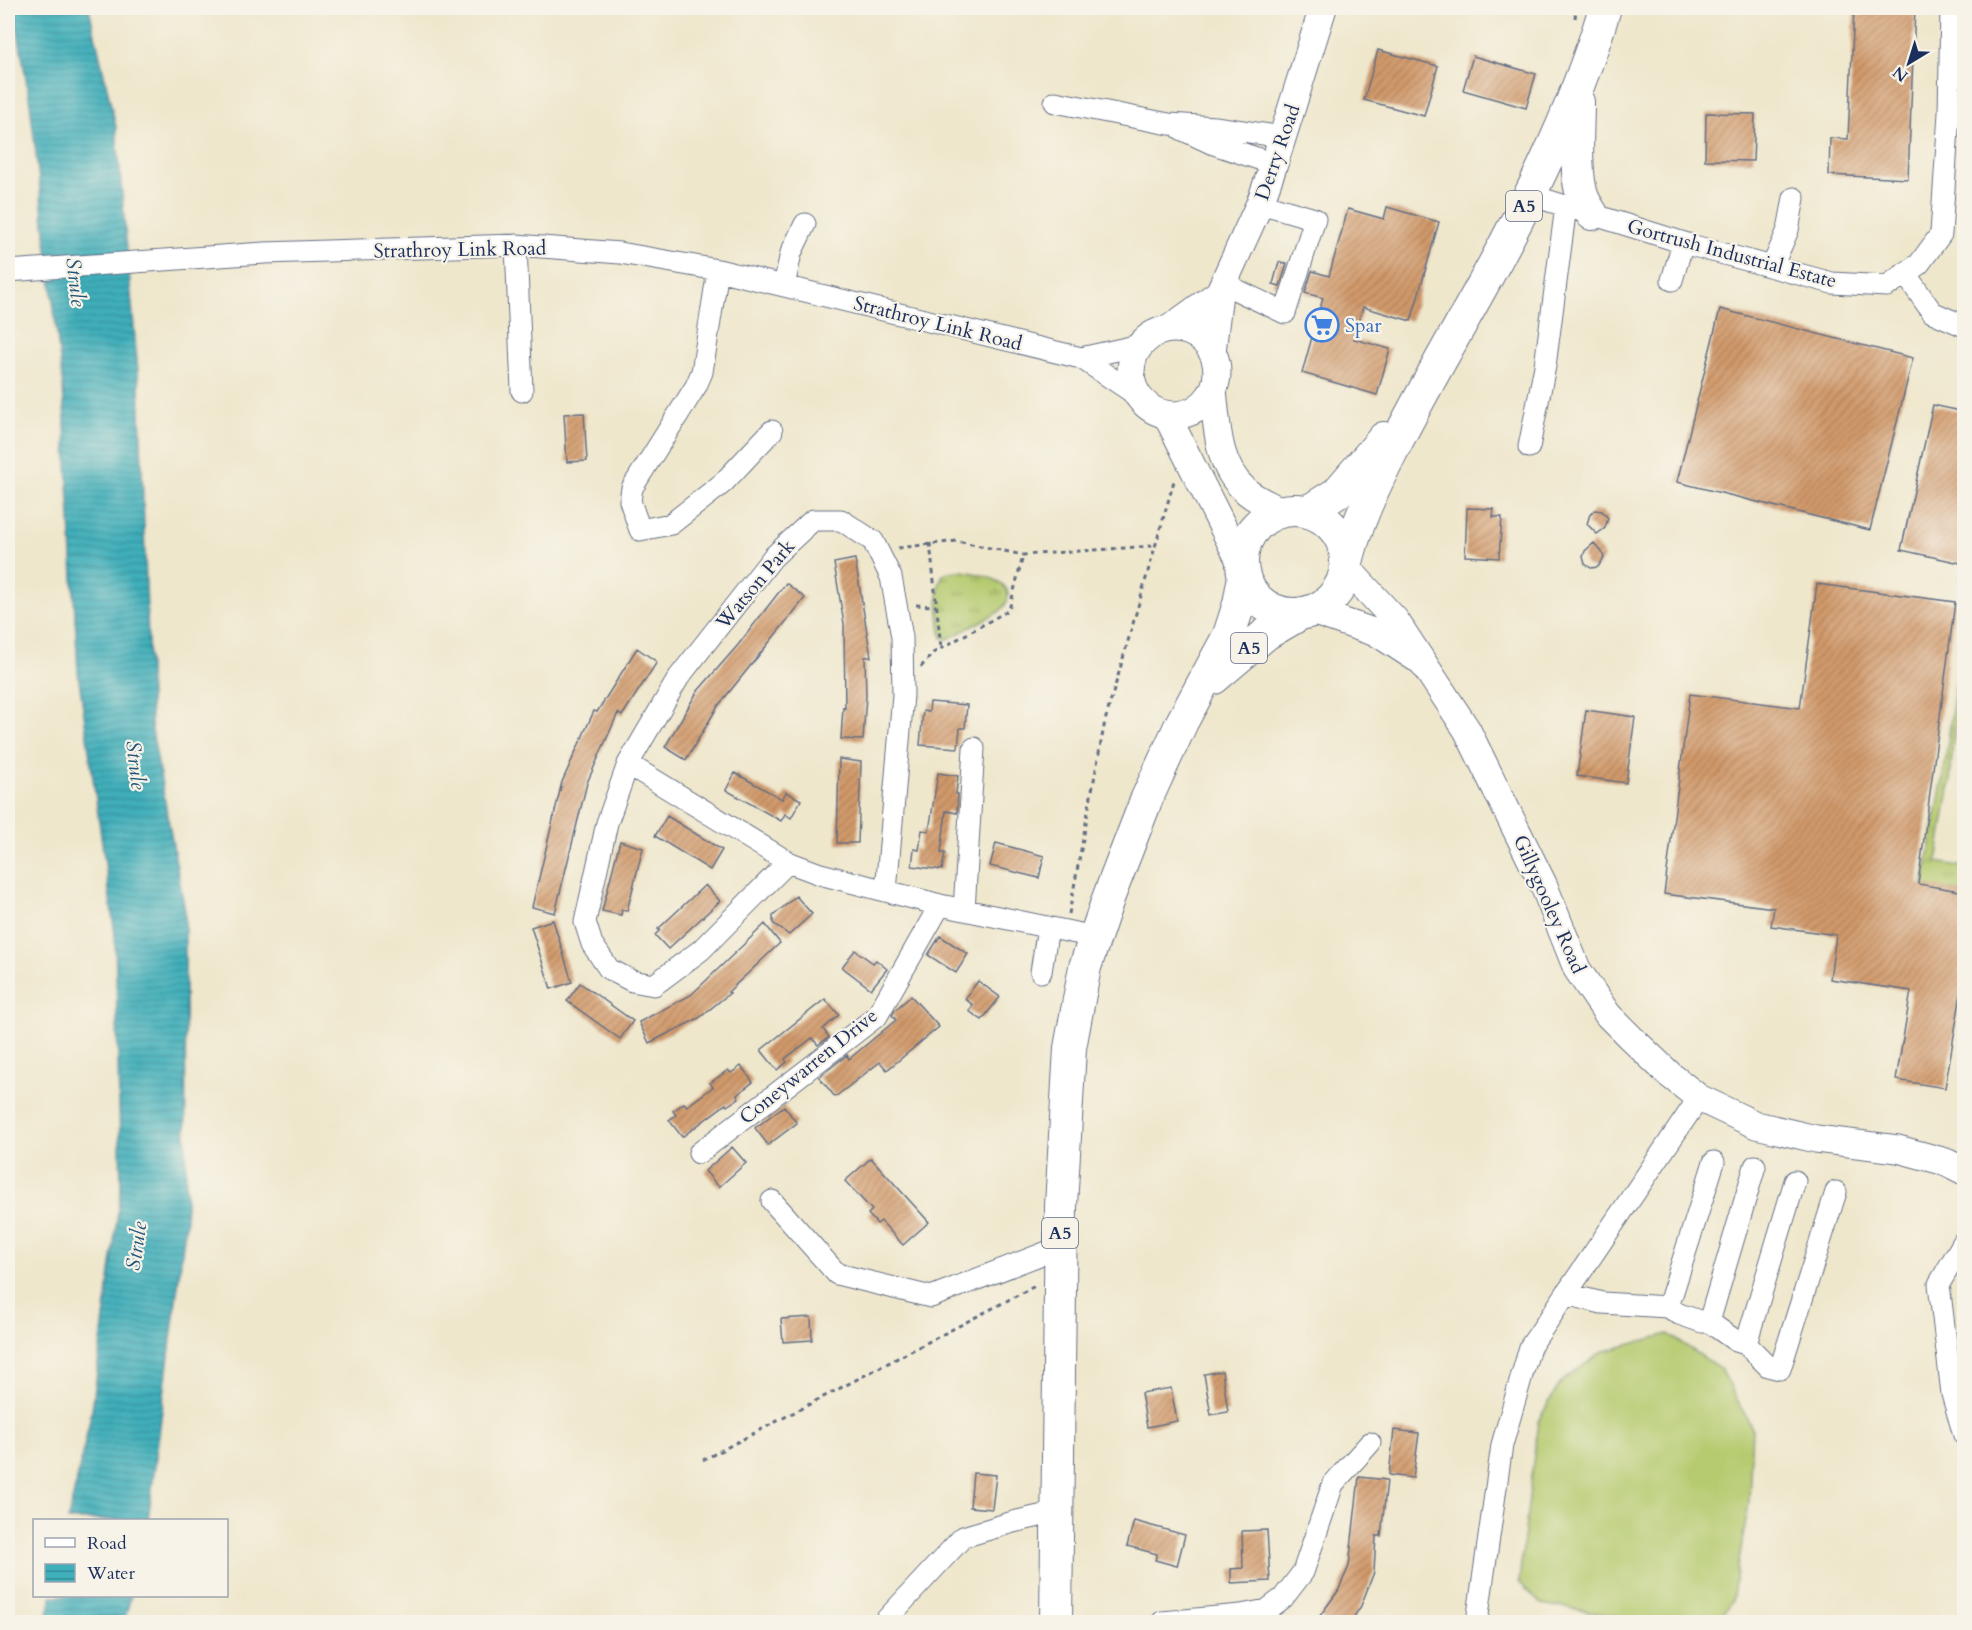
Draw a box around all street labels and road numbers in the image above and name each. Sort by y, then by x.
street label: Derry Road [1248,100,1307,204]
road number: A5 [1506,191,1542,221]
street label: Gortrush Industrial Estate [1624,213,1840,294]
street label: Strathroy Link Road [373,234,547,265]
street label: Strathroy Link Road [851,289,1025,358]
street label: Watson Park [709,533,801,636]
road number: A5 [1231,633,1267,663]
street label: Gillygooley Road [1507,831,1592,978]
street label: Coneywarren Drive [734,1002,883,1131]
road number: A5 [1042,1218,1078,1248]

